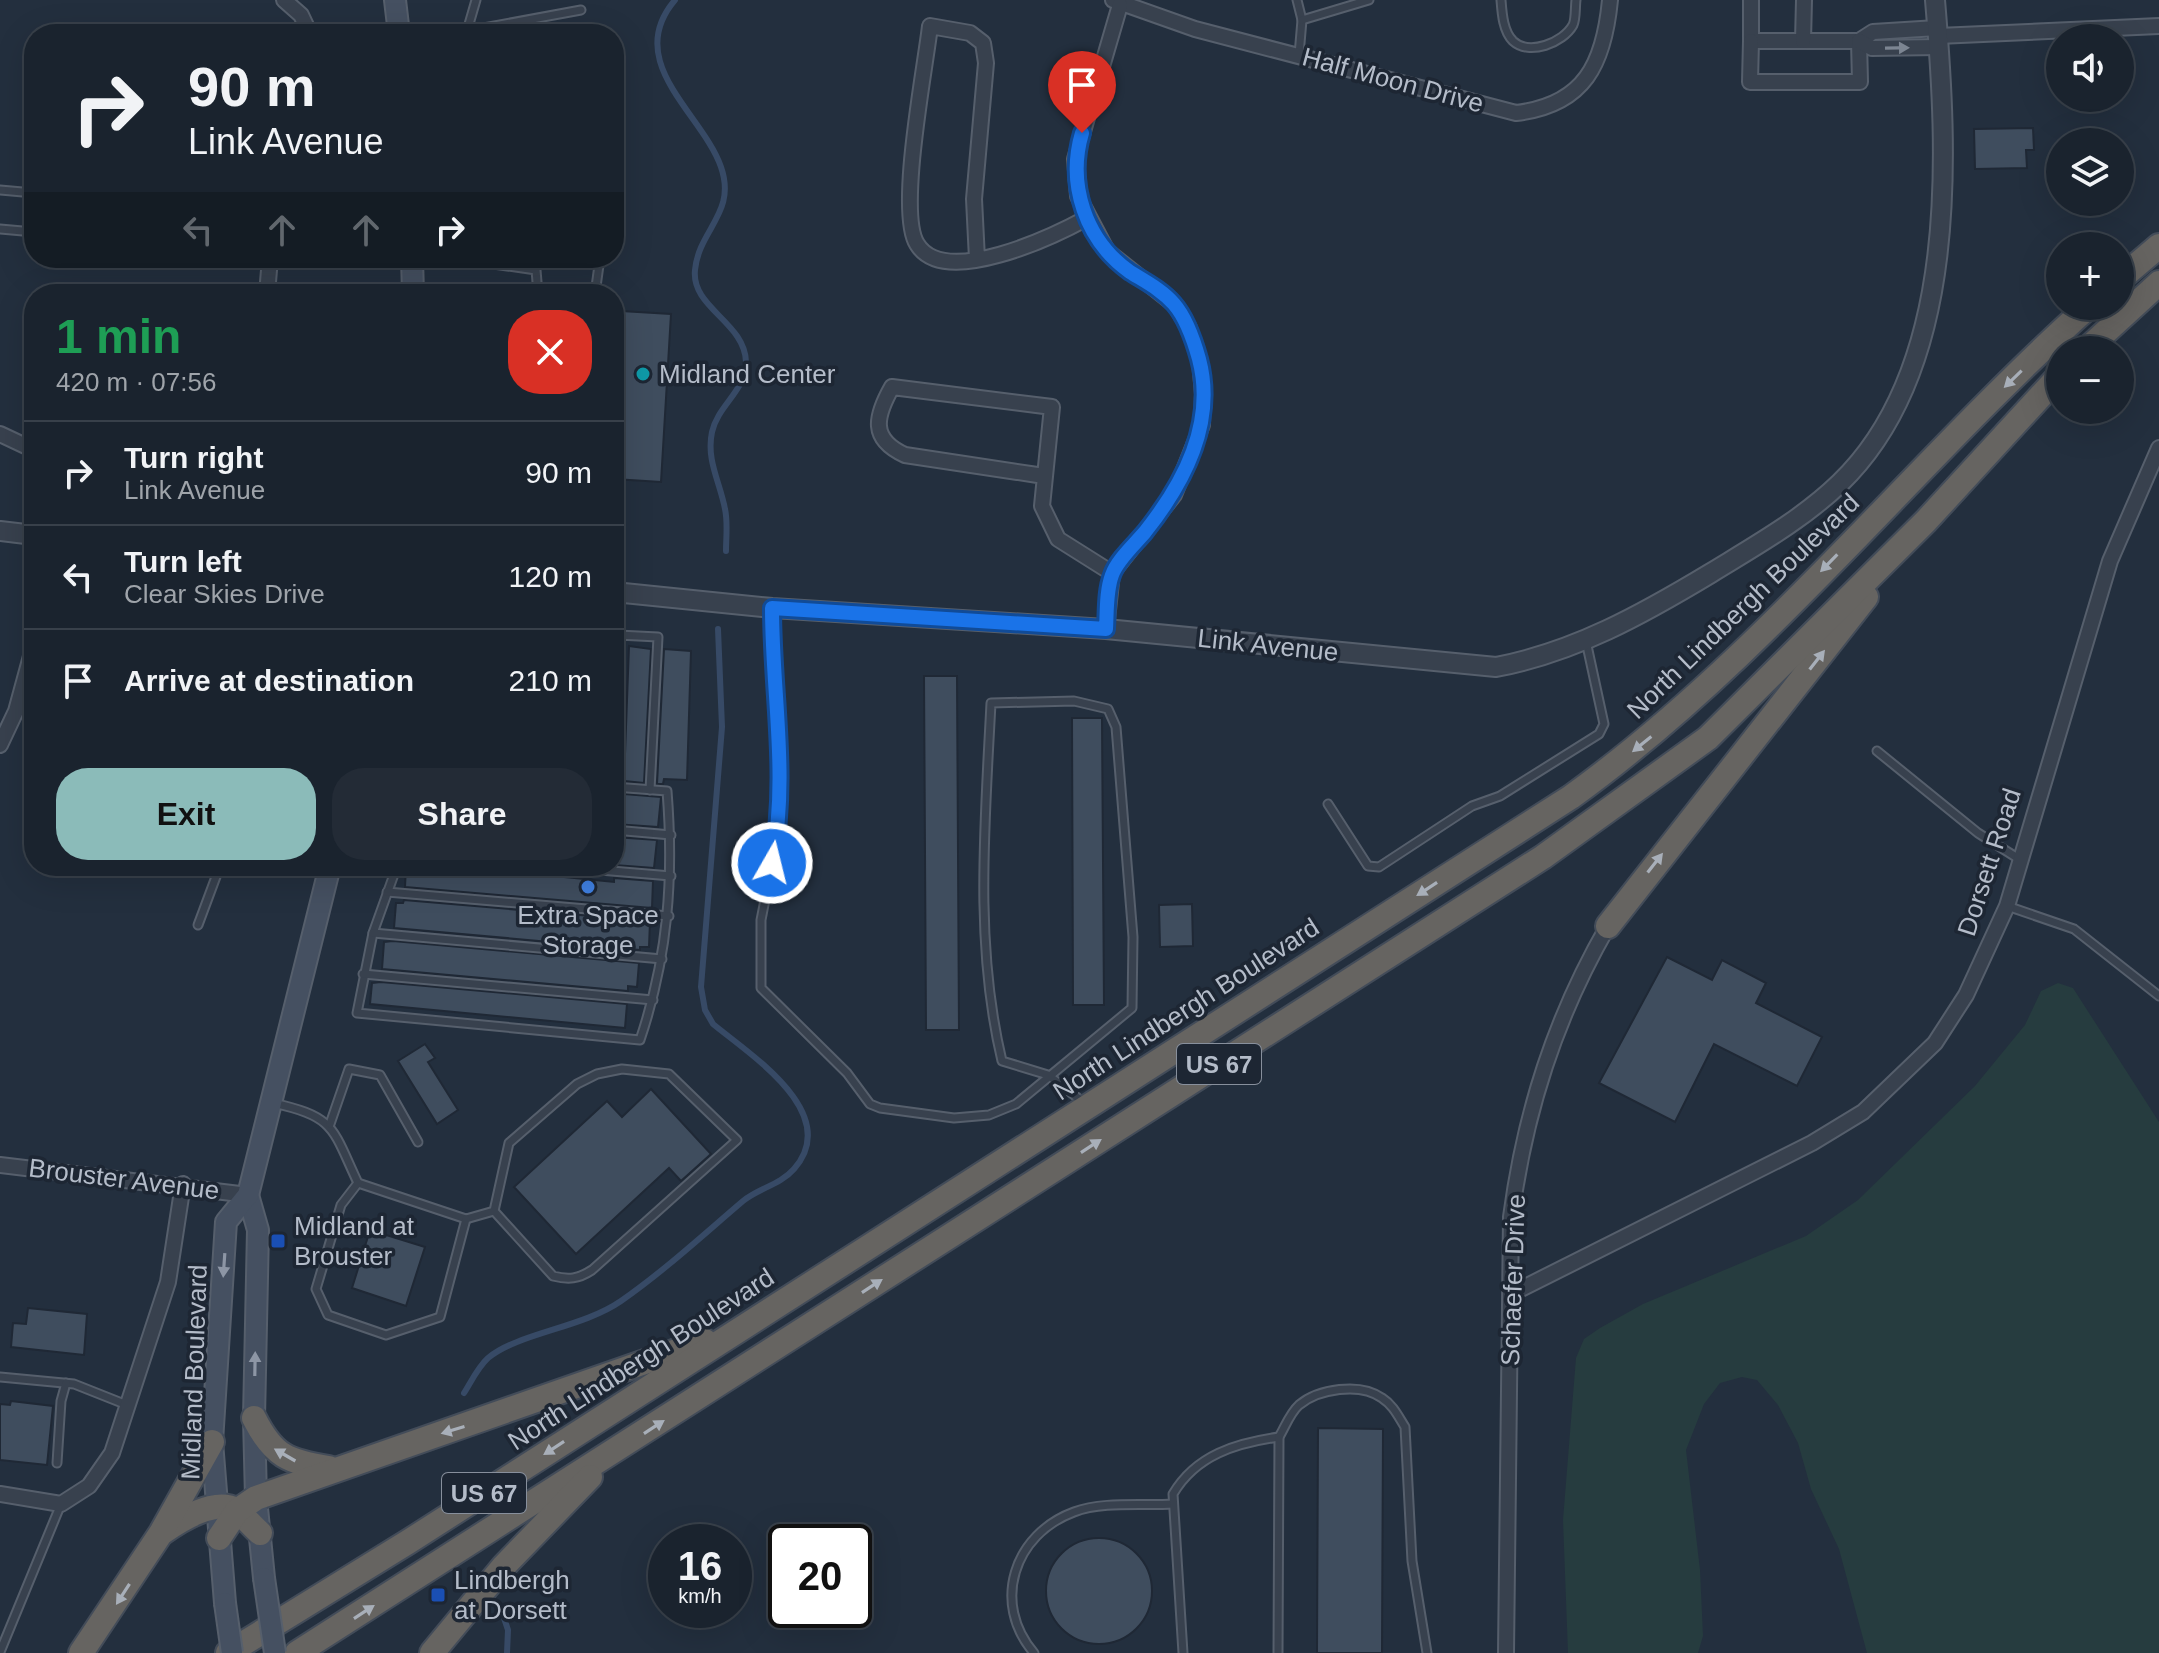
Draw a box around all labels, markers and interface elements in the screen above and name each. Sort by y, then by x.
map controls [2046,24,2134,424]
button: sound [2046,24,2134,112]
street label: Half Moon Drive [1299,41,1487,119]
one-way arrow [1885,41,1910,54]
pin [1048,51,1116,133]
text: 90 m [188,55,316,118]
icon: right [56,56,160,160]
icon: arrive [1060,63,1104,107]
text: Link Avenue [188,121,384,162]
button: layers [2046,128,2134,216]
icon: left [176,208,220,252]
icon: ahead [260,208,304,252]
icon: ahead [344,208,388,252]
icon: right [428,208,472,252]
button: + [2046,232,2134,320]
text: 1 min [56,310,181,363]
button: close [508,310,592,394]
button: − [2046,336,2134,424]
place label: Midland Center [659,359,836,389]
marker: Midland Center [634,365,652,383]
text: 420 m · 07:56 [56,367,216,397]
one-way arrow [2004,369,2023,388]
text: Turn right [124,441,263,474]
icon: right [56,451,100,495]
text: 90 m [525,456,592,489]
text: Link Avenue [124,475,265,505]
street label: North Lindbergh Boulevard [1621,487,1865,725]
text: Turn left [124,545,242,578]
one-way arrow [1821,553,1839,572]
icon: left [56,555,100,599]
text: 120 m [509,560,592,593]
text: Clear Skies Drive [124,579,325,609]
street label: Link Avenue [1196,623,1340,667]
one-way arrow [1808,650,1825,670]
icon: arrive [56,659,100,703]
text: Arrive at destination [124,664,414,697]
text: 210 m [509,664,592,697]
one-way arrow [1632,735,1652,752]
button: Exit [56,768,316,860]
button: Share [332,768,592,860]
street label: Dorsett Road [1951,785,2027,939]
position arrow [730,821,814,905]
one-way arrow [1647,853,1663,873]
marker: Extra Space Storage [579,878,597,896]
one-way arrow [1416,881,1437,896]
place label: Extra Space Storage [517,900,659,960]
street label: North Lindbergh Boulevard [1048,912,1324,1106]
road number: US 67 [1177,1044,1261,1084]
one-way arrow [1080,1139,1102,1153]
street label: Brouster Avenue [27,1152,221,1206]
street label: Schaefer Drive [1495,1194,1531,1366]
place label: Midland at Brouster [294,1211,415,1271]
marker: Midland at Brouster [269,1232,287,1250]
one-way arrow [217,1253,230,1278]
street label: North Lindbergh Boulevard [503,1262,779,1456]
street label: Midland Boulevard [175,1264,213,1480]
one-way arrow [862,1279,883,1294]
one-way arrow [249,1351,261,1376]
one-way arrow [643,1419,664,1434]
one-way arrow [441,1424,465,1437]
one-way arrow [543,1440,565,1454]
one-way arrow [274,1448,296,1462]
road number: US 67 [442,1473,526,1513]
speed limit sign: 20 [768,1524,872,1628]
text: 16 [678,1544,722,1588]
place label: Lindbergh at Dorsett [454,1565,570,1625]
one-way arrow [116,1583,130,1605]
text: km/h [678,1585,722,1607]
marker: Lindbergh at Dorsett [429,1586,447,1604]
one-way arrow [353,1604,374,1619]

